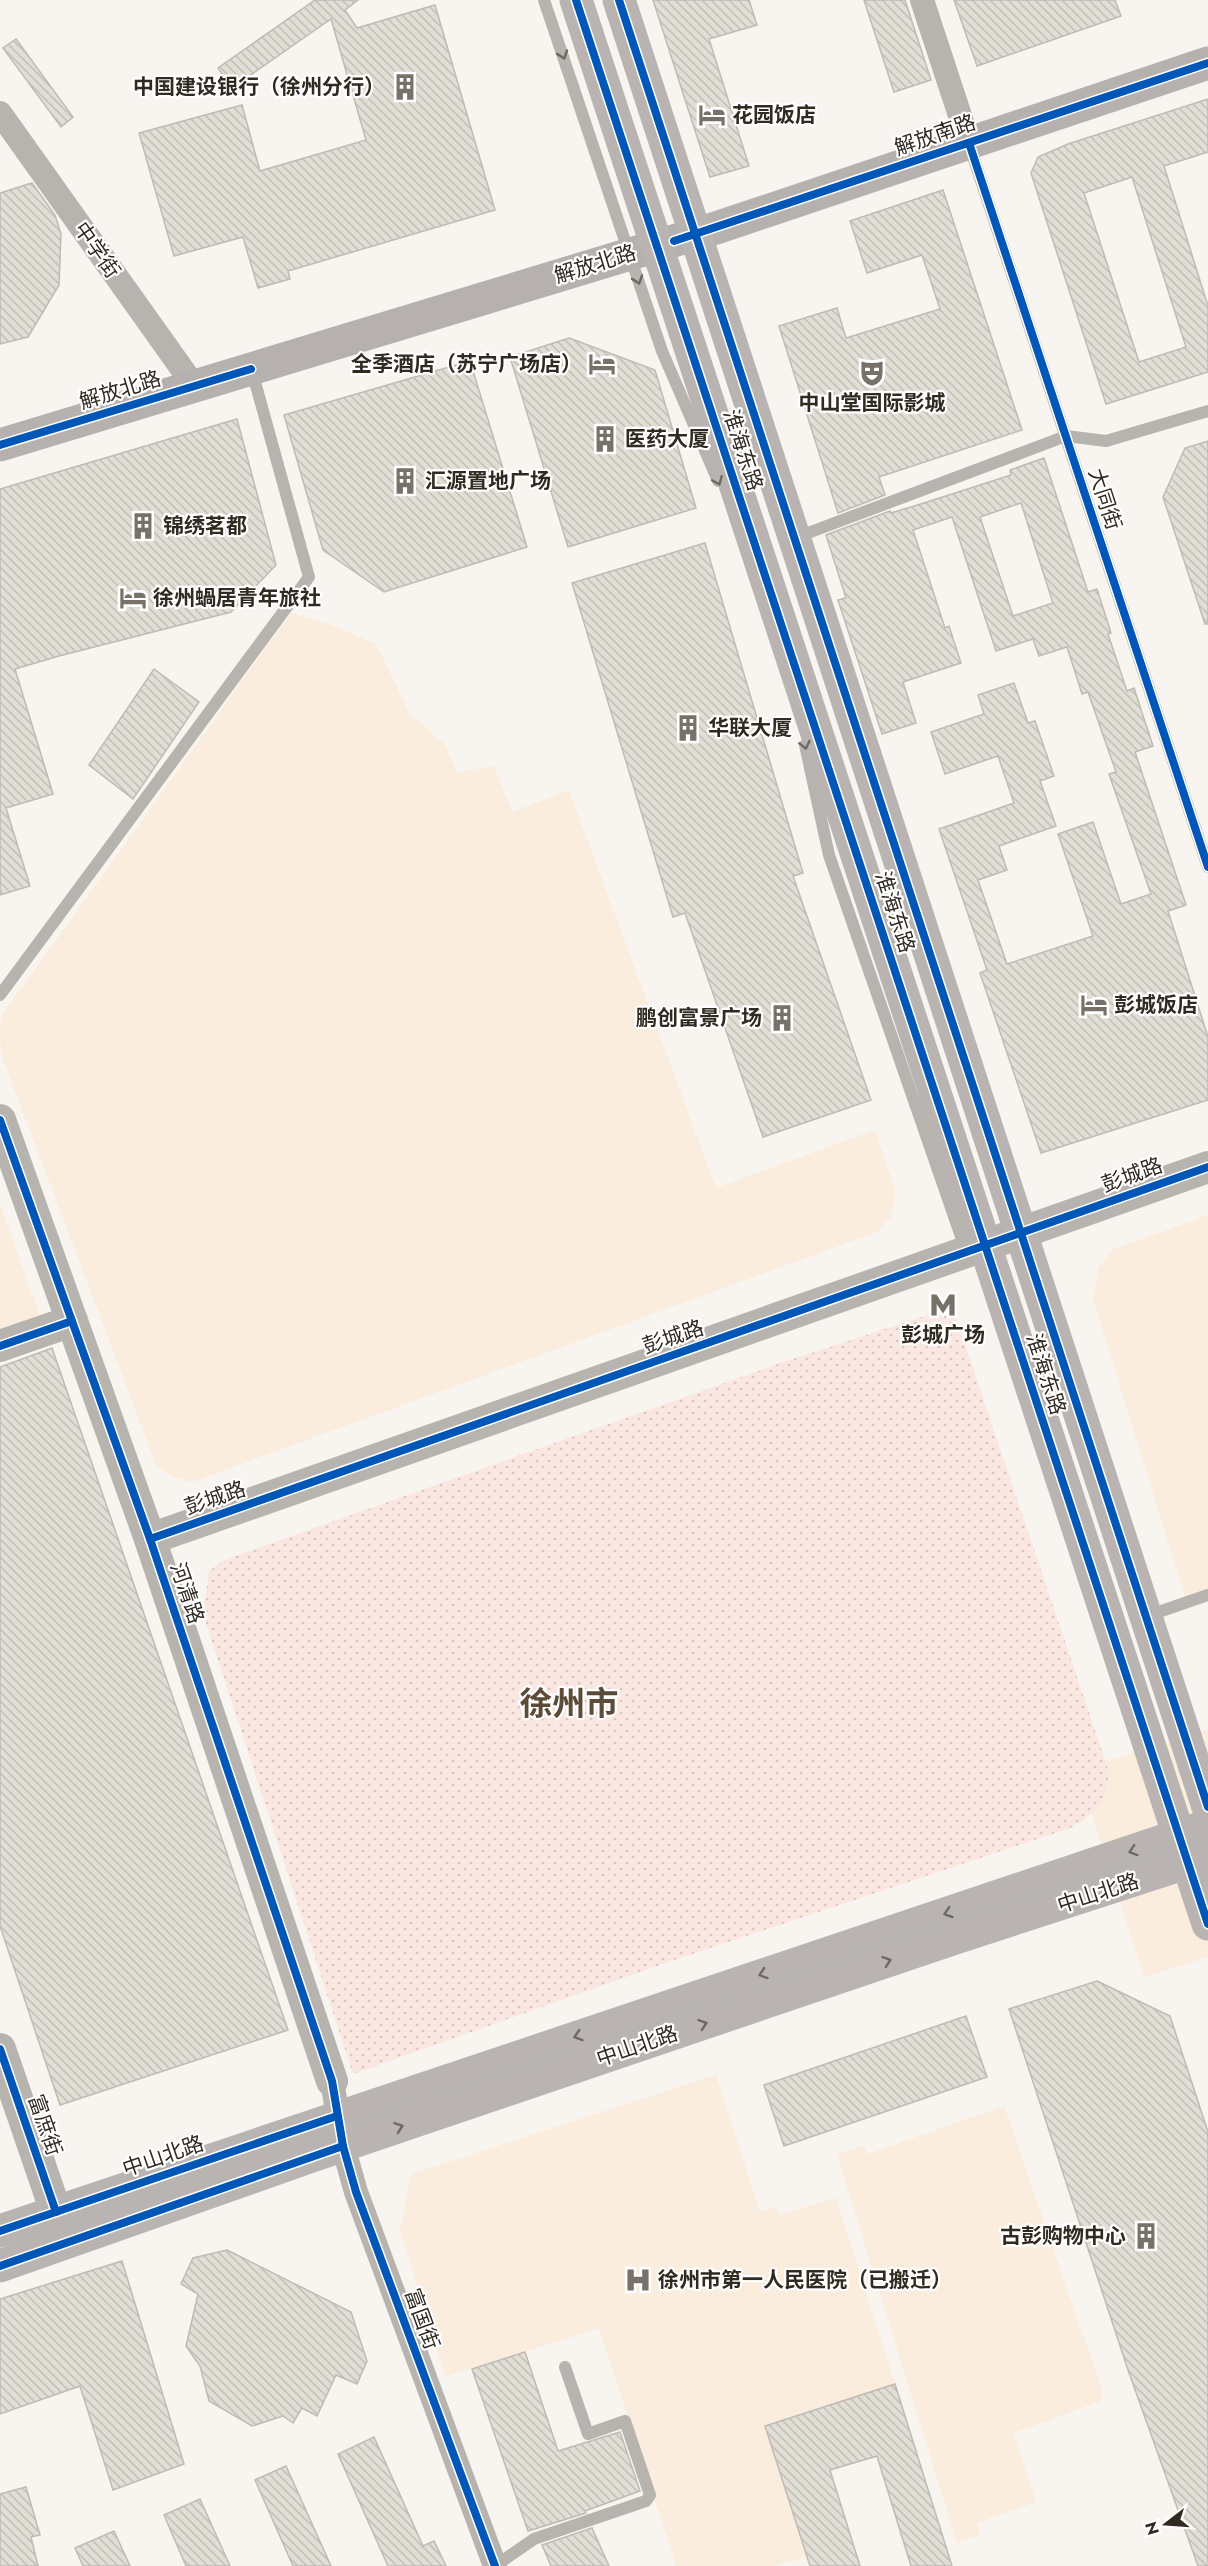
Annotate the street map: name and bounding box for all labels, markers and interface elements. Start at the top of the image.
one-way arrow [555,49,568,60]
place label: 中国建设银行（徐州分行） [133,72,385,102]
building icon: 中国建设银行（徐州分行） [390,72,420,102]
hotel icon: 花园饭店 [697,100,727,130]
place label: 花园饭店 [732,100,816,130]
street label: 解放南路 [890,107,980,163]
street label: 中学街 [67,216,127,284]
street label: 解放北路 [550,237,640,291]
one-way arrow [631,274,644,285]
place label: 全季酒店（苏宁广场店） [351,349,582,379]
hotel icon: 全季酒店（苏宁广场店） [587,349,617,379]
theatre icon: 中山堂国际影城 [857,358,887,388]
street label: 解放北路 [75,363,165,417]
place label: 中山堂国际影城 [799,388,946,418]
street label: 淮海东路 [716,405,770,495]
building icon: 医药大厦 [590,424,620,454]
place label: 医药大厦 [625,424,709,454]
street label: 大同街 [1081,464,1129,534]
building icon: 汇源置地广场 [390,466,420,496]
place label: 汇源置地广场 [425,466,551,496]
one-way arrow [711,474,723,485]
building icon: 锦绣茗都 [128,511,158,541]
place label: 锦绣茗都 [163,511,247,541]
hotel icon: 徐州蝸居青年旅社 [118,583,148,613]
place label: 徐州蝸居青年旅社 [153,583,321,613]
building icon: 华联大厦 [673,713,703,743]
place label: 华联大厦 [708,713,792,743]
one-way arrow [798,740,811,750]
street label: 淮海东路 [868,867,922,957]
hotel icon: 彭城饭店 [1079,990,1109,1020]
place label: 彭城饭店 [1114,990,1198,1020]
place label: 鹏创富景广场 [636,1003,762,1033]
building icon: 鹏创富景广场 [767,1003,797,1033]
street label: 彭城路 [1097,1150,1167,1200]
metro station icon: 彭城广场 [928,1290,958,1320]
street label: 彭城路 [638,1313,708,1361]
place label: 彭城广场 [901,1320,985,1350]
street label: 淮海东路 [1019,1329,1073,1419]
street label: 彭城路 [180,1474,250,1522]
street label: 河清路 [163,1558,211,1628]
district label: 徐州市 [520,1680,619,1727]
one-way arrow [1128,1844,1139,1856]
street label: 中山北路 [1053,1866,1143,1920]
one-way arrow [943,1905,954,1918]
one-way arrow [881,1956,892,1969]
one-way arrow [758,1967,769,1980]
street label: 中山北路 [592,2018,682,2074]
one-way arrow [697,2018,708,2031]
one-way arrow [573,2029,584,2041]
street label: 富庶街 [21,2090,69,2160]
one-way arrow [393,2122,404,2135]
street label: 中山北路 [118,2128,208,2184]
place label: 古彭购物中心 [1000,2221,1126,2251]
building icon: 古彭购物中心 [1131,2221,1161,2251]
hospital icon: 徐州市第一人民医院（已搬迁） [623,2265,653,2295]
place label: 徐州市第一人民医院（已搬迁） [658,2265,952,2295]
street label: 富国街 [397,2284,447,2354]
north arrow [1136,2494,1196,2554]
text: N [1139,2519,1165,2538]

